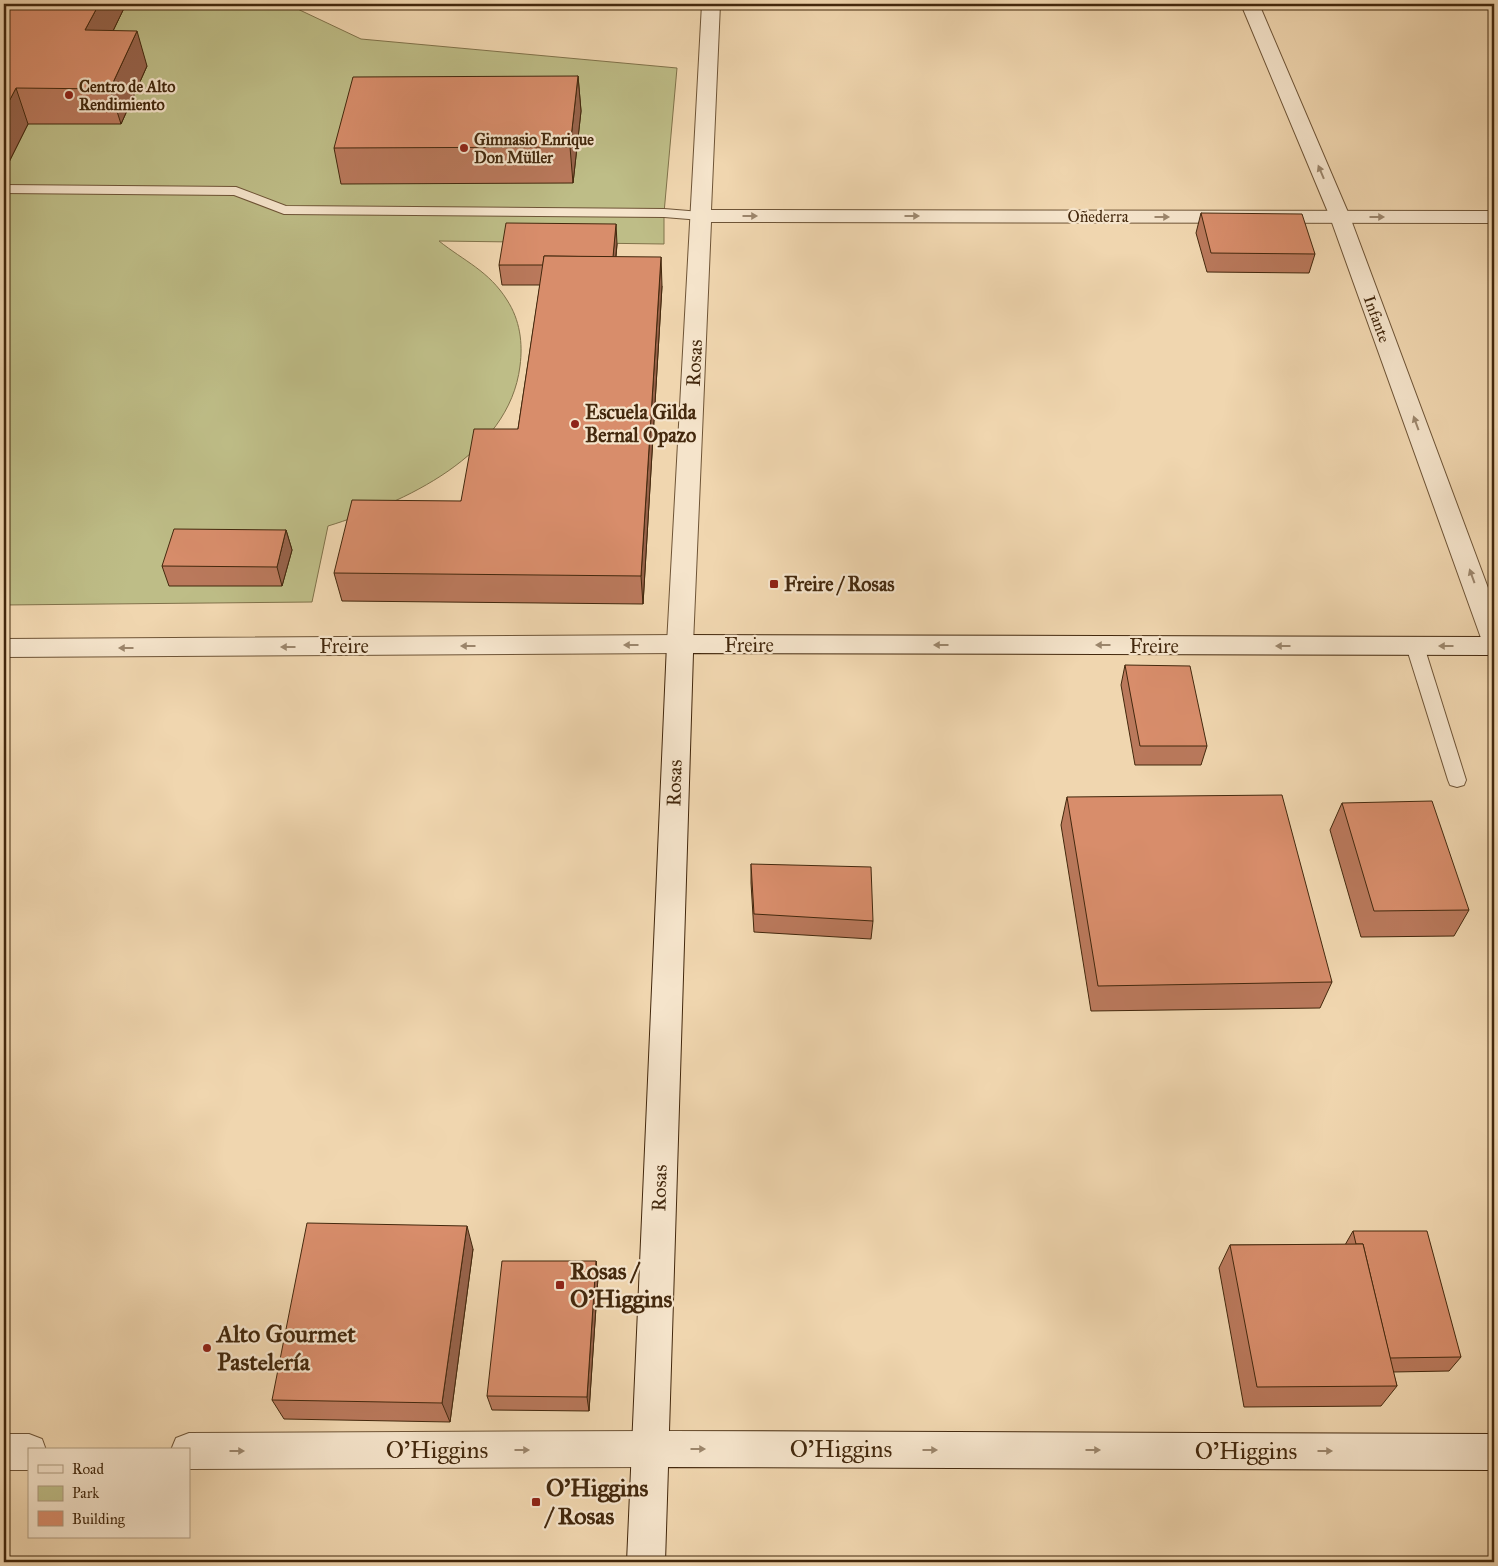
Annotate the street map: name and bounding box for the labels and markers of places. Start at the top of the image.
place label: Centro de Alto Rendimiento [79,77,175,114]
marker: Centro de Alto Rendimiento [63,89,75,101]
place label: Gimnasio Enrique Don Müller [474,130,594,167]
marker: Gimnasio Enrique Don Müller [458,142,470,154]
place label: Escuela Gilda Bernal Opazo [585,400,697,448]
marker: Escuela Gilda Bernal Opazo [569,418,581,430]
place label: Freire / Rosas [784,572,895,596]
marker: Freire / Rosas [768,578,780,590]
place label: Rosas / O'Higgins [570,1256,673,1314]
marker: Rosas / O'Higgins [554,1279,566,1291]
place label: Alto Gourmet Pastelería [215,1319,356,1377]
marker: Alto Gourmet Pastelería [201,1342,213,1354]
place label: O'Higgins / Rosas [544,1473,649,1531]
marker: O'Higgins / Rosas [530,1496,542,1508]

